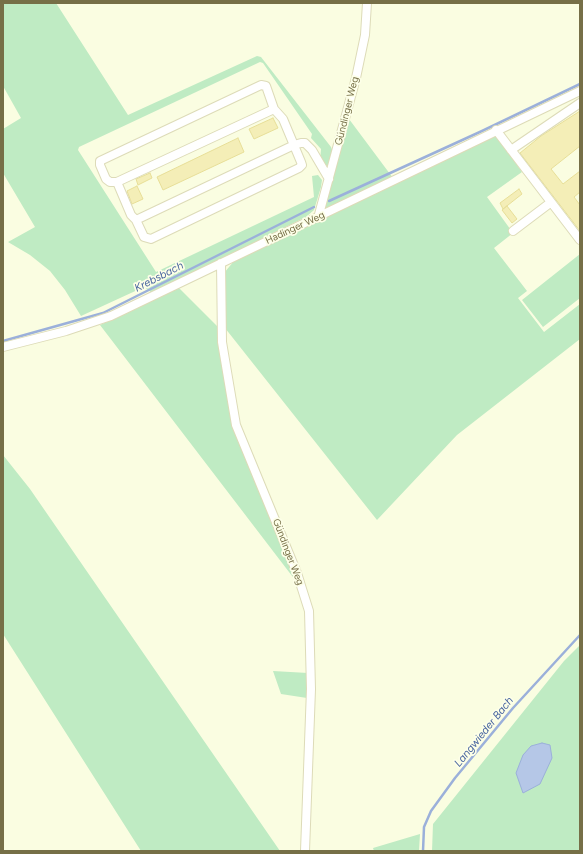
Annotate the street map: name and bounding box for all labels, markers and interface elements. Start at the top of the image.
street label: Gündinger Weg [333,75,361,147]
street label: Hadinger Weg [263,209,327,247]
water label: Krebsbach [132,259,186,295]
street label: Gündinger Weg [270,517,306,587]
water label: Langwieder Bach [452,694,516,770]

